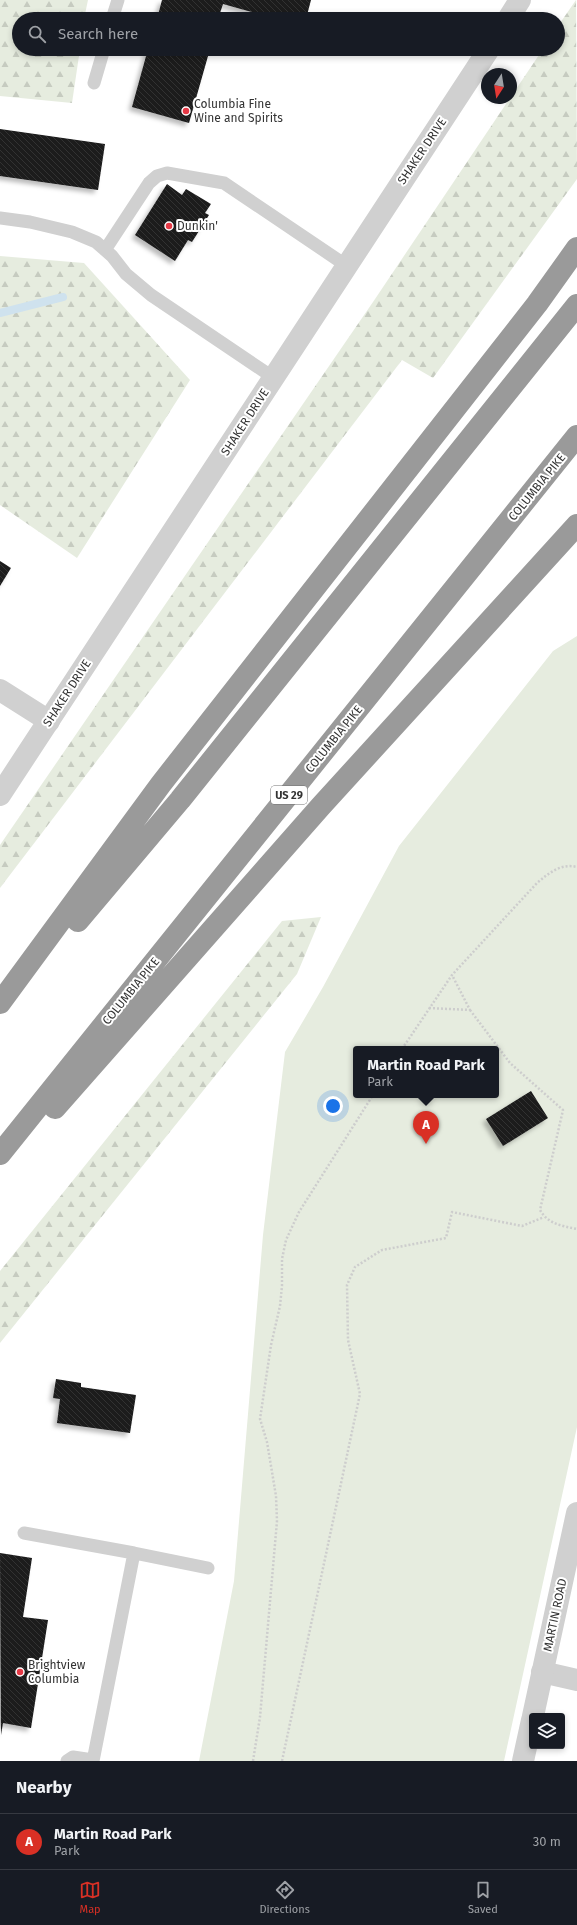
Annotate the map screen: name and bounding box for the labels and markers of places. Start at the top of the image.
place label: Columbia Fine Wine and Spirits [194,97,283,125]
marker: Columbia Fine Wine and Spirits [181,106,191,116]
place label: Dunkin' [177,219,218,233]
marker: Dunkin' [164,221,174,231]
pin: A [413,1111,439,1144]
place label: Brightview Columbia [28,1658,86,1686]
marker: Brightview Columbia [15,1667,25,1677]

